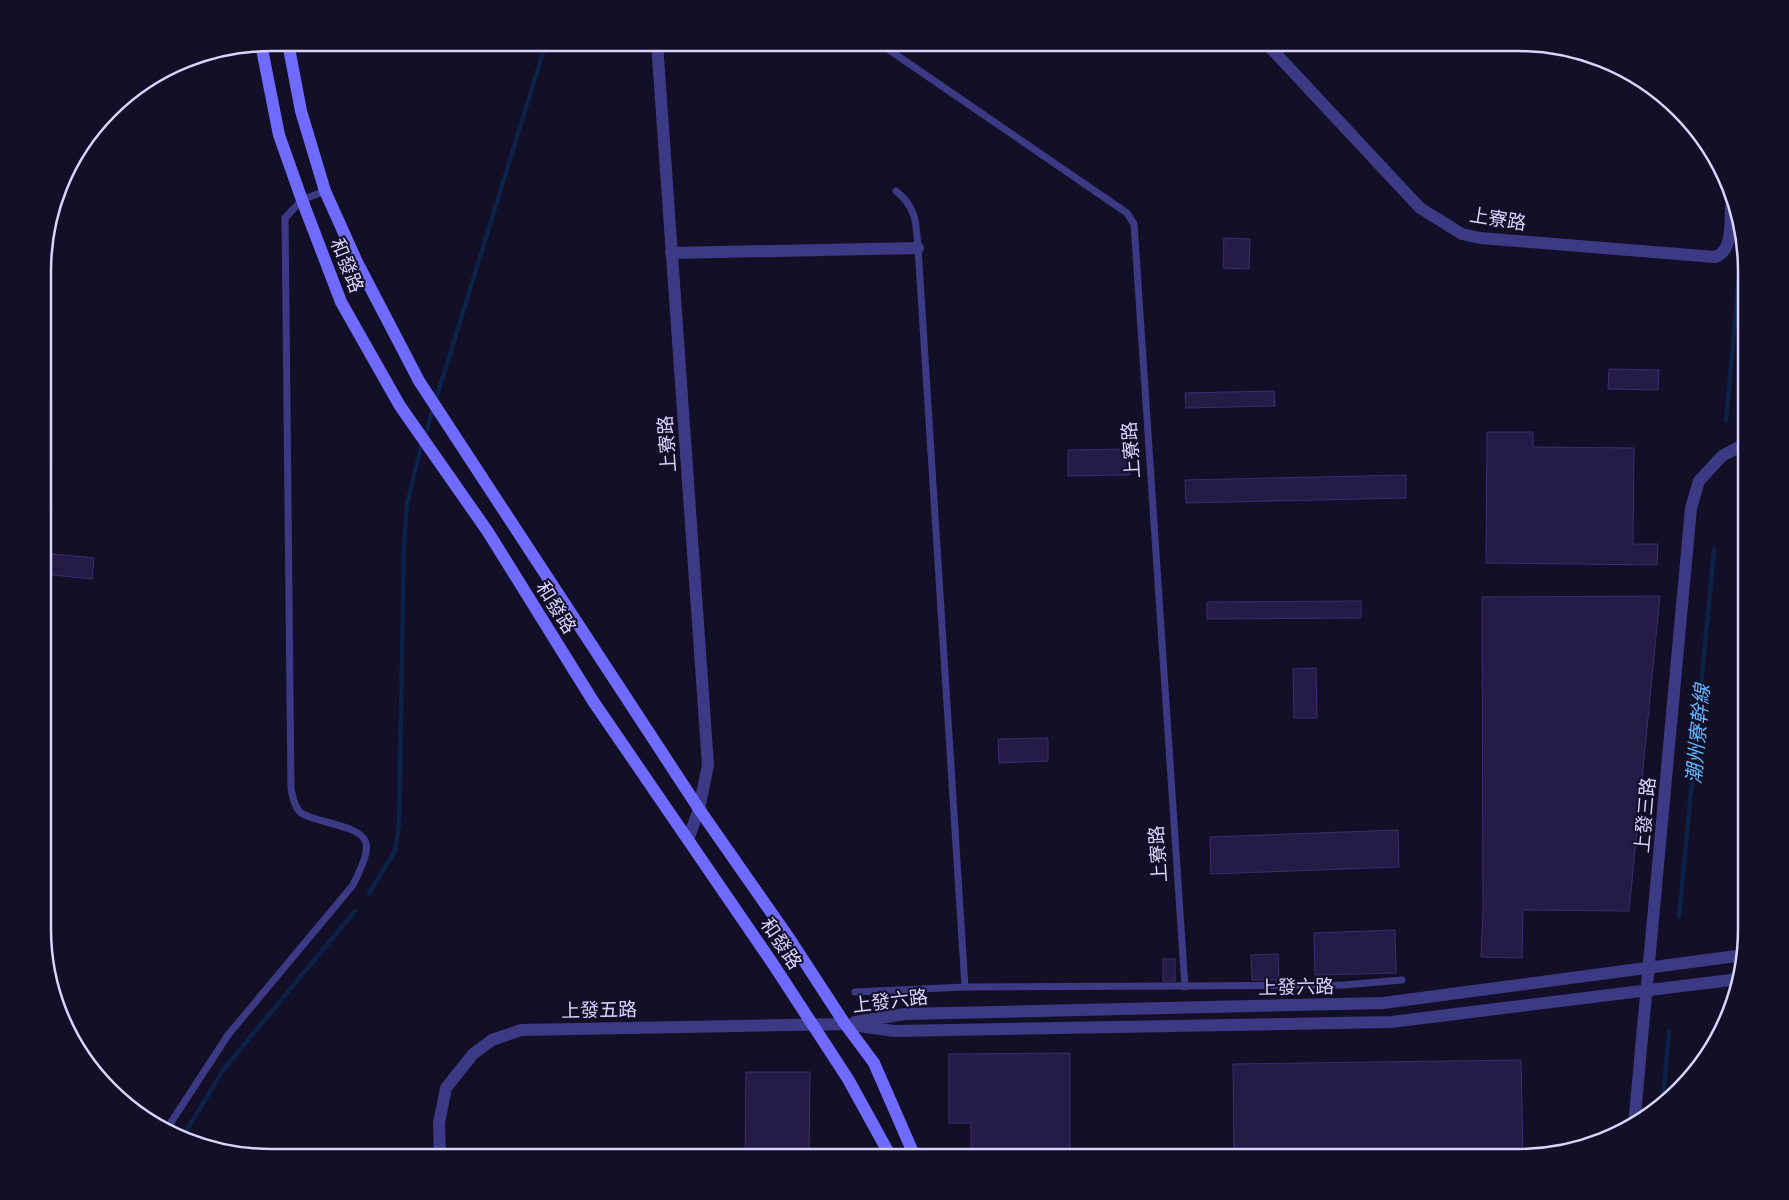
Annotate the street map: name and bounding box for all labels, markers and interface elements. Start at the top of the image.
street label: 上寮路 [1468,202,1528,234]
street label: 和發路 [327,234,369,296]
street label: 上寮路 [653,415,679,473]
street label: 上寮路 [1117,421,1143,479]
street label: 和發路 [532,577,582,637]
water label: 潮州寮幹線 [1681,681,1713,785]
street label: 上發三路 [1629,776,1659,854]
street label: 上寮路 [1144,825,1170,883]
street label: 和發路 [757,913,807,973]
street label: 上發六路 [1258,974,1334,998]
street label: 上發六路 [851,984,929,1016]
street label: 上發五路 [561,997,637,1021]

